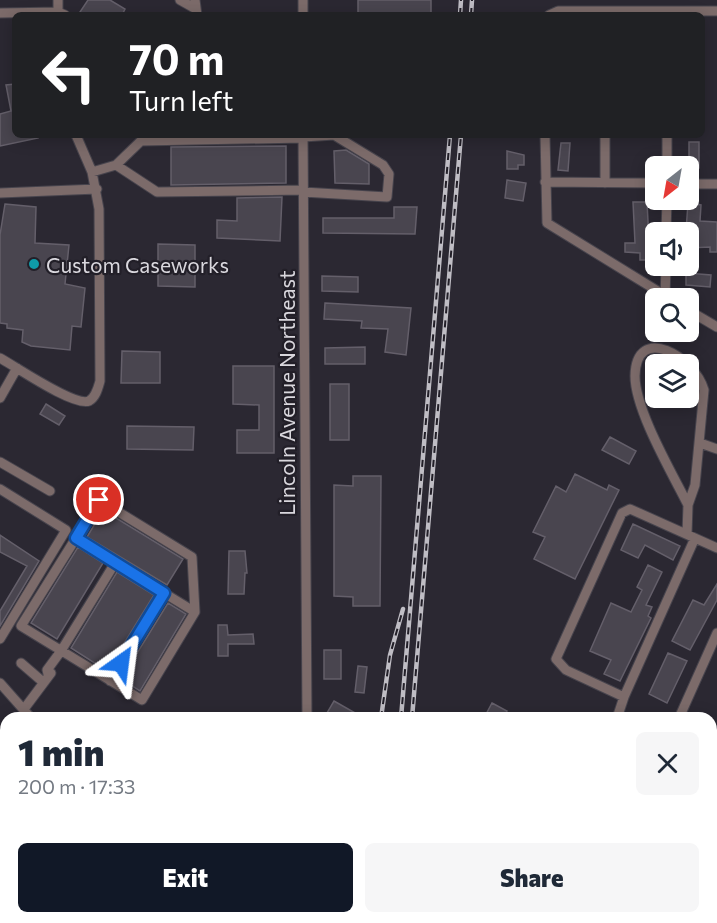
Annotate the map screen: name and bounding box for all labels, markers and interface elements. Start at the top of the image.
text: 70 m [129,32,224,84]
icon: left [30,36,108,114]
text: Turn left [129,84,233,117]
north arrow [645,156,699,210]
map controls [645,156,699,408]
button: sound [645,222,699,276]
place label: Custom Caseworks [46,252,229,277]
marker: Custom Caseworks [27,257,41,271]
street label: Lincoln Avenue Northeast [274,270,299,516]
button: search [645,288,699,342]
button: layers [645,354,699,408]
pin [73,474,124,525]
icon: arrive [82,483,115,516]
position arrow [89,631,153,695]
text: 1 min [18,729,104,773]
button: close [636,732,699,795]
text: 200 m · 17:33 [18,774,135,798]
button: Exit [18,843,353,912]
button: Share [365,843,699,912]

